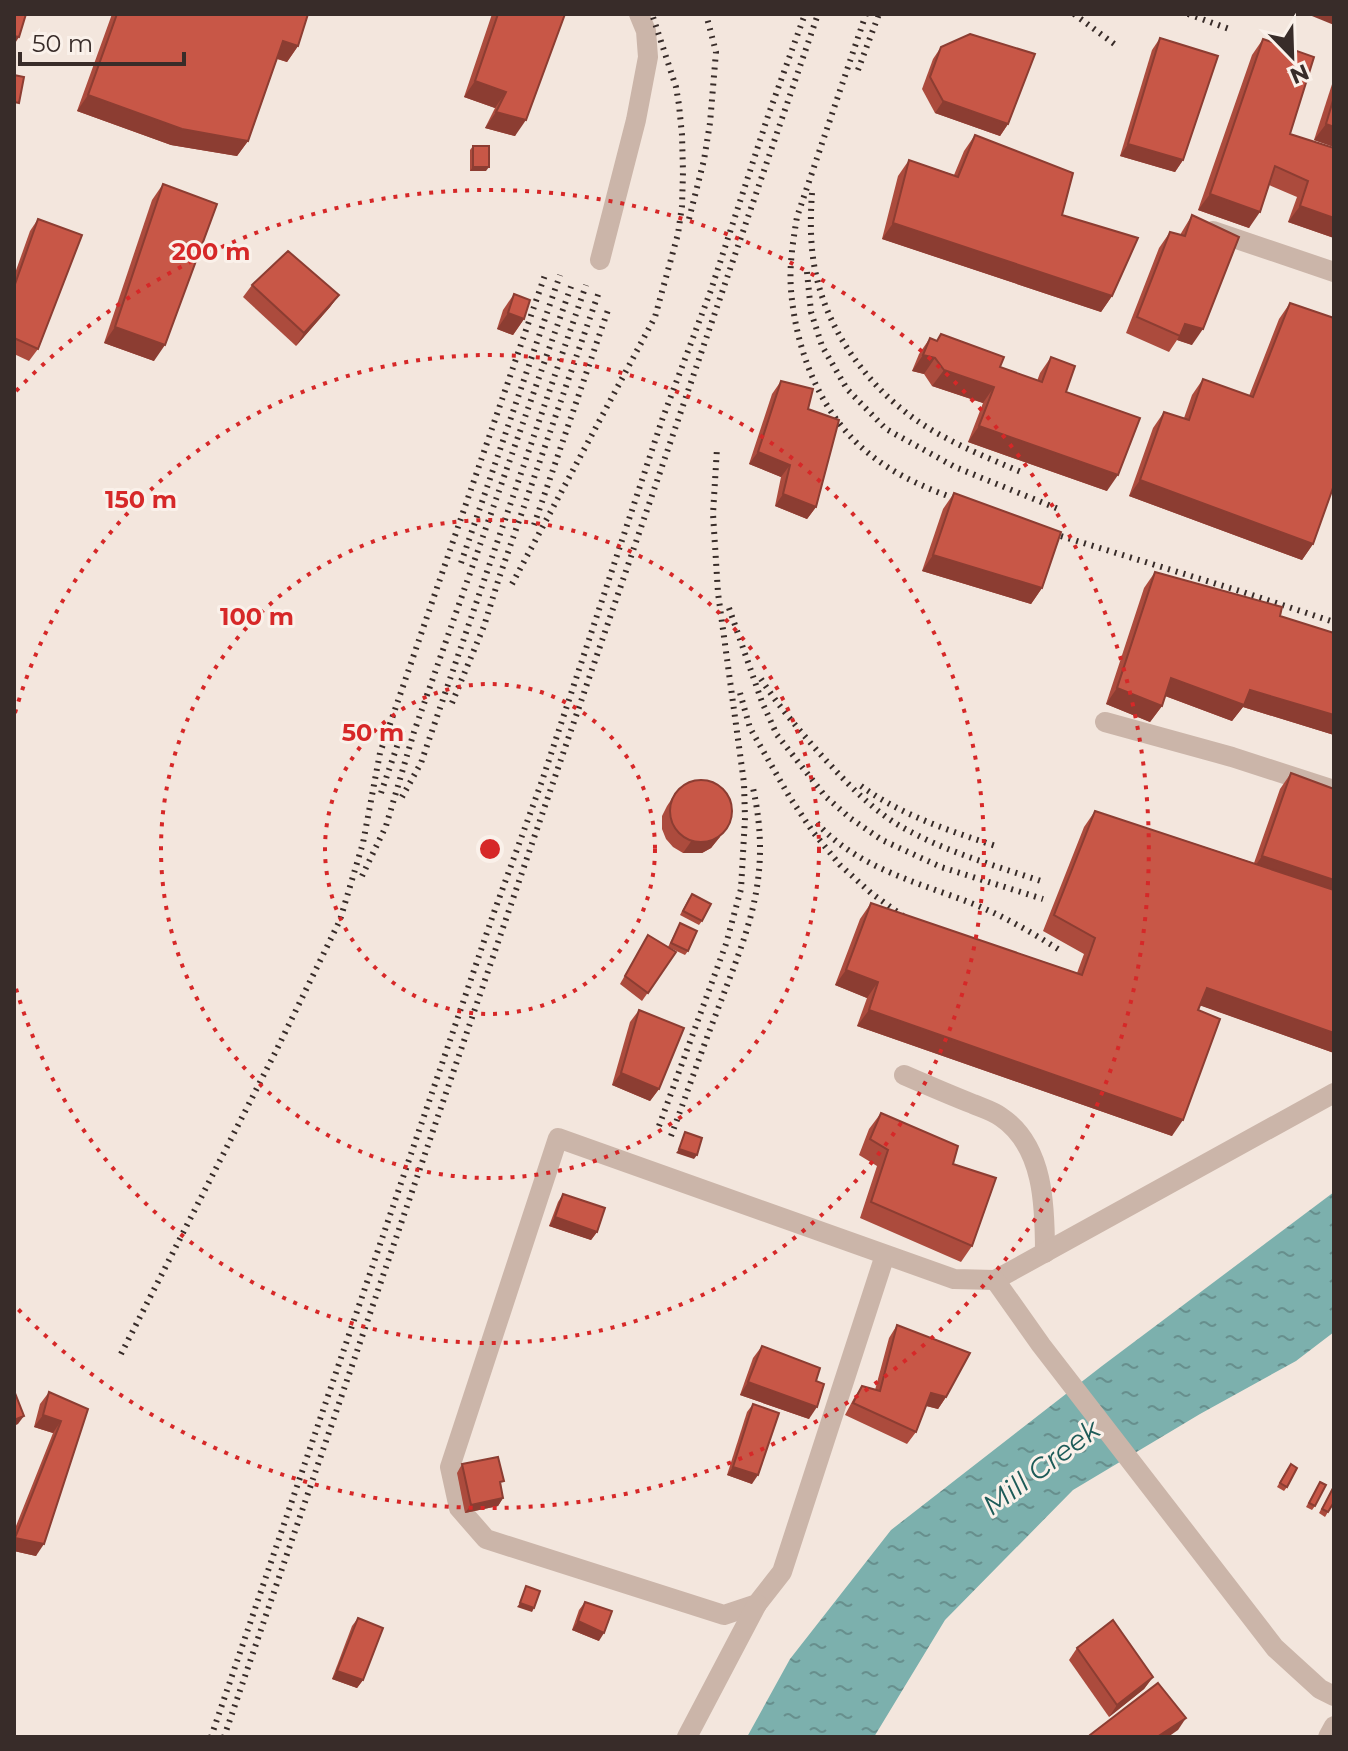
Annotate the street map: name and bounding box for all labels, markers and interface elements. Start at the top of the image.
scale bar [20,16,184,66]
north arrow [1252,16,1332,96]
text: 50 m [32,29,93,58]
text: N [1286,58,1313,90]
text: 200 m [172,237,250,266]
text: 150 m [105,485,177,514]
text: 100 m [220,602,294,631]
text: 50 m [342,718,404,747]
centre of rings [476,835,504,863]
water label: Mill Creek [976,1411,1107,1522]

